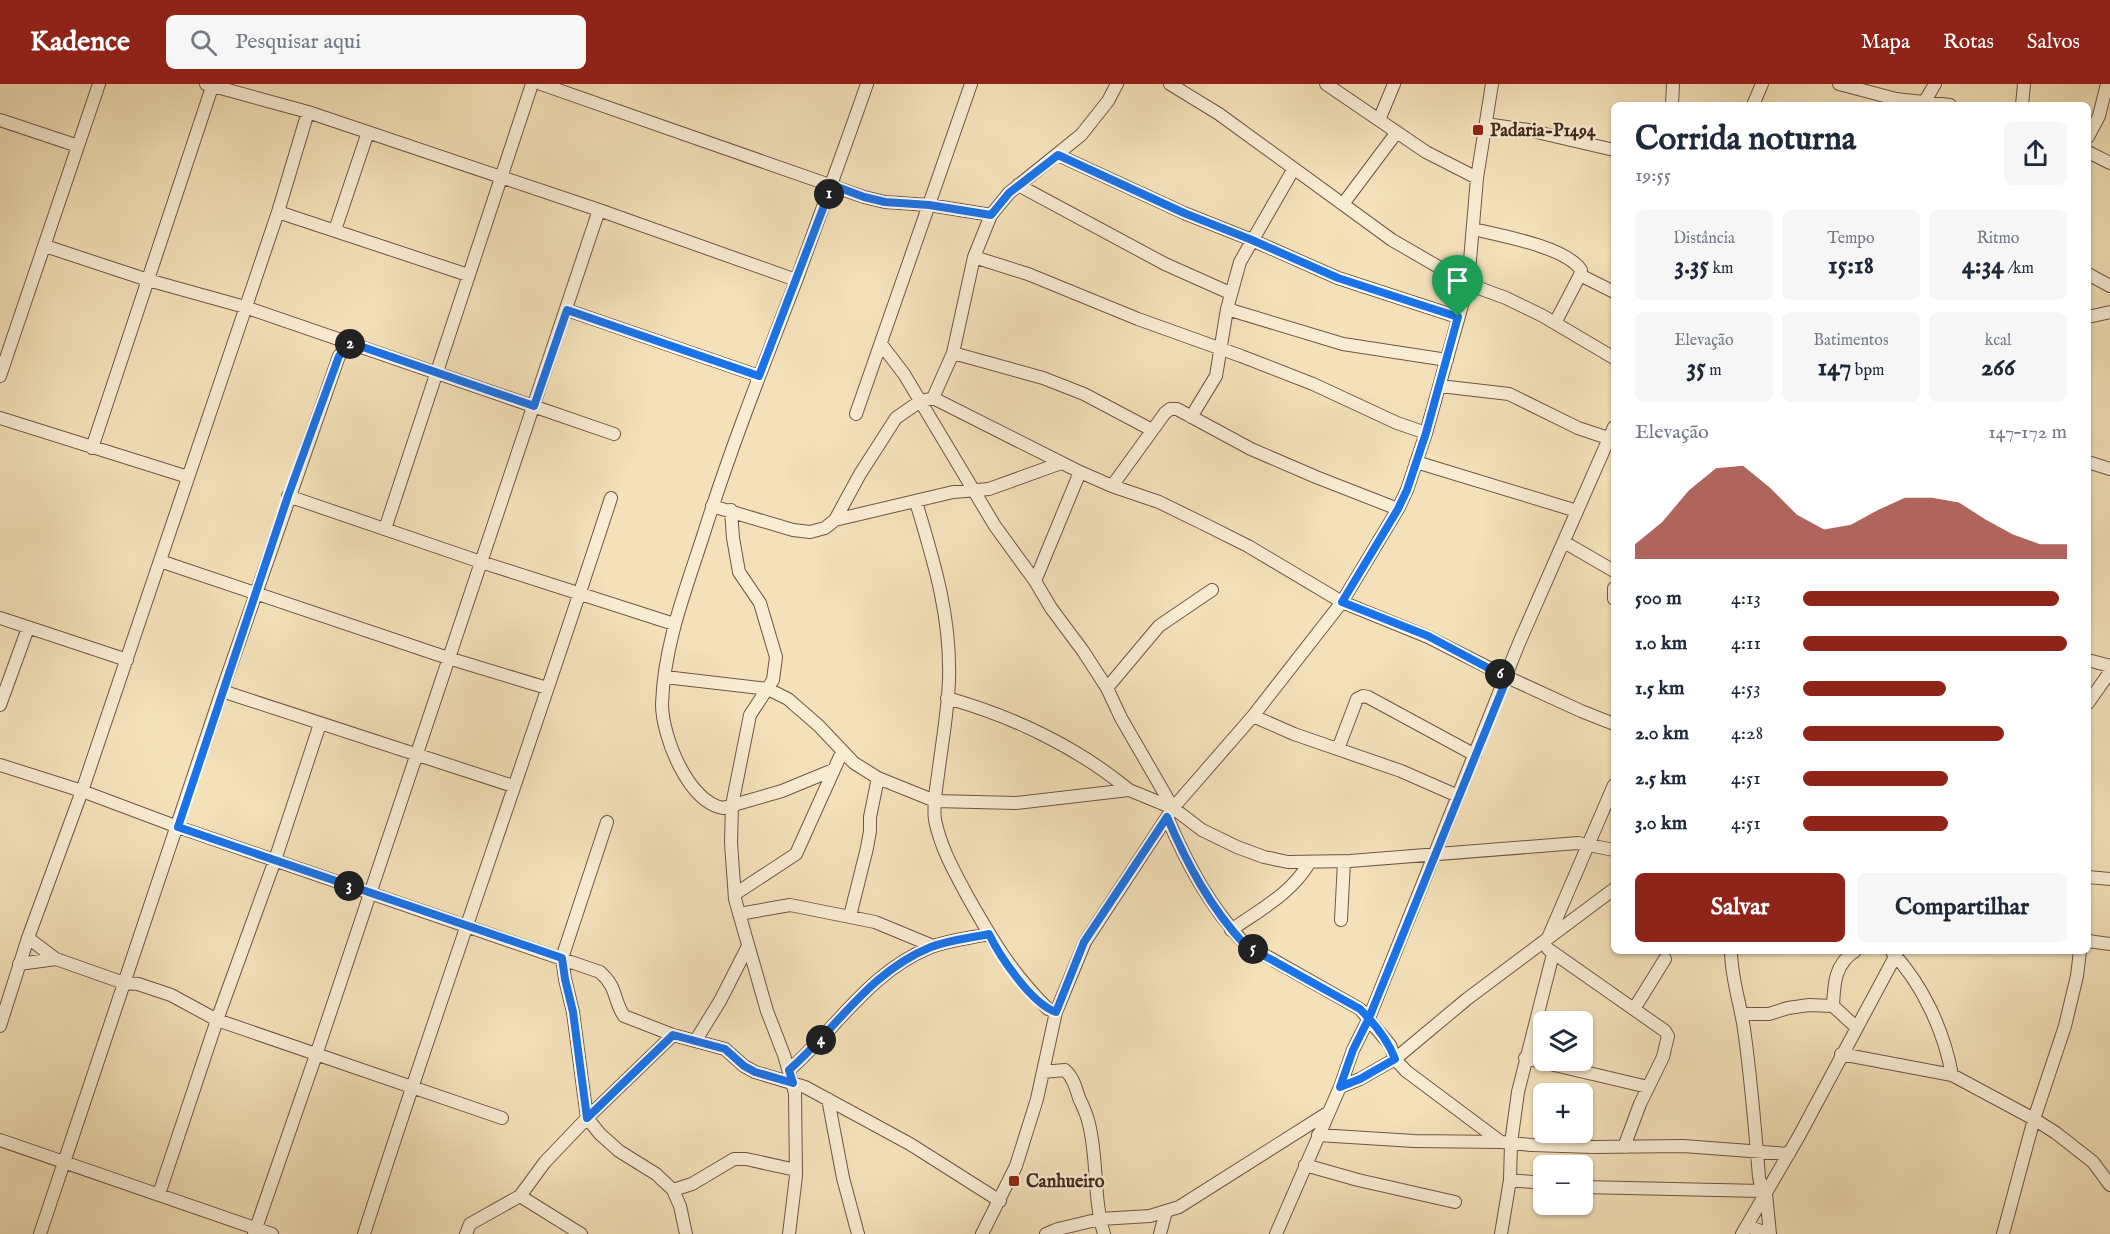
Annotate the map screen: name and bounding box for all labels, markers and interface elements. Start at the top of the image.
search box [166,15,586,69]
text: Kadence [30,25,130,60]
icon: search [187,26,220,59]
text: Pesquisar aqui [235,28,361,56]
text: Mapa [1861,29,1910,56]
text: Rotas [1943,29,1994,56]
text: Salvos [2027,29,2080,56]
text: Corrida noturna [1635,119,1856,161]
place label: Padaria-P1494 [1490,120,1597,143]
button: share [2004,122,2067,185]
marker: Padaria-P1494 [1471,123,1485,137]
text: 19:55 [1635,163,1671,188]
pin: 1 [814,179,844,209]
text: 1 [826,184,832,204]
text: Distância [1673,229,1735,249]
text: Tempo [1827,229,1875,249]
text: Ritmo [1977,229,2019,249]
text: 3.35 [1675,249,1709,282]
text: 15:18 [1828,249,1874,282]
text: 4:34 [1962,249,2004,282]
pin [1432,255,1483,317]
text: km [1709,259,1733,279]
text: /km [2004,259,2034,279]
icon: arrive [1441,264,1474,297]
pin: 2 [335,329,365,359]
text: Elevação [1674,331,1734,351]
text: Batimentos [1813,331,1889,351]
text: kcal [1985,331,2011,351]
text: 2 [346,334,354,354]
text: 35 [1687,351,1706,384]
text: 147 [1818,351,1851,384]
text: 266 [1981,351,2015,384]
text: m [1706,361,1722,381]
text: bpm [1851,361,1884,381]
text: Elevação [1635,420,1709,445]
text: 147–172 m [1988,420,2067,445]
text: 500 m [1635,586,1682,611]
text: 4:13 [1731,586,1761,611]
text: 1.0 km [1635,631,1687,656]
text: 4:11 [1731,631,1761,656]
pin: 6 [1485,659,1515,689]
text: 6 [1497,664,1503,684]
text: 1.5 km [1635,676,1685,701]
text: 4:53 [1731,676,1761,701]
text: 2.0 km [1635,721,1689,746]
text: 4:28 [1731,721,1763,746]
text: 2.5 km [1635,766,1686,791]
text: 4:51 [1731,766,1761,791]
text: 3.0 km [1635,811,1687,836]
text: 4:51 [1731,811,1761,836]
pin: 3 [334,871,364,901]
button: Salvar [1635,873,1845,942]
button: Compartilhar [1857,873,2067,942]
text: 3 [346,876,352,896]
pin: 5 [1238,934,1268,964]
text: 5 [1250,939,1256,959]
map controls [1533,1011,1593,1215]
button: layers [1533,1011,1593,1071]
pin: 4 [806,1025,836,1055]
text: 4 [817,1030,825,1050]
button: + [1533,1083,1593,1143]
button: − [1533,1155,1593,1215]
place label: Canhueiro [1026,1171,1105,1194]
marker: Canhueiro [1007,1174,1021,1188]

